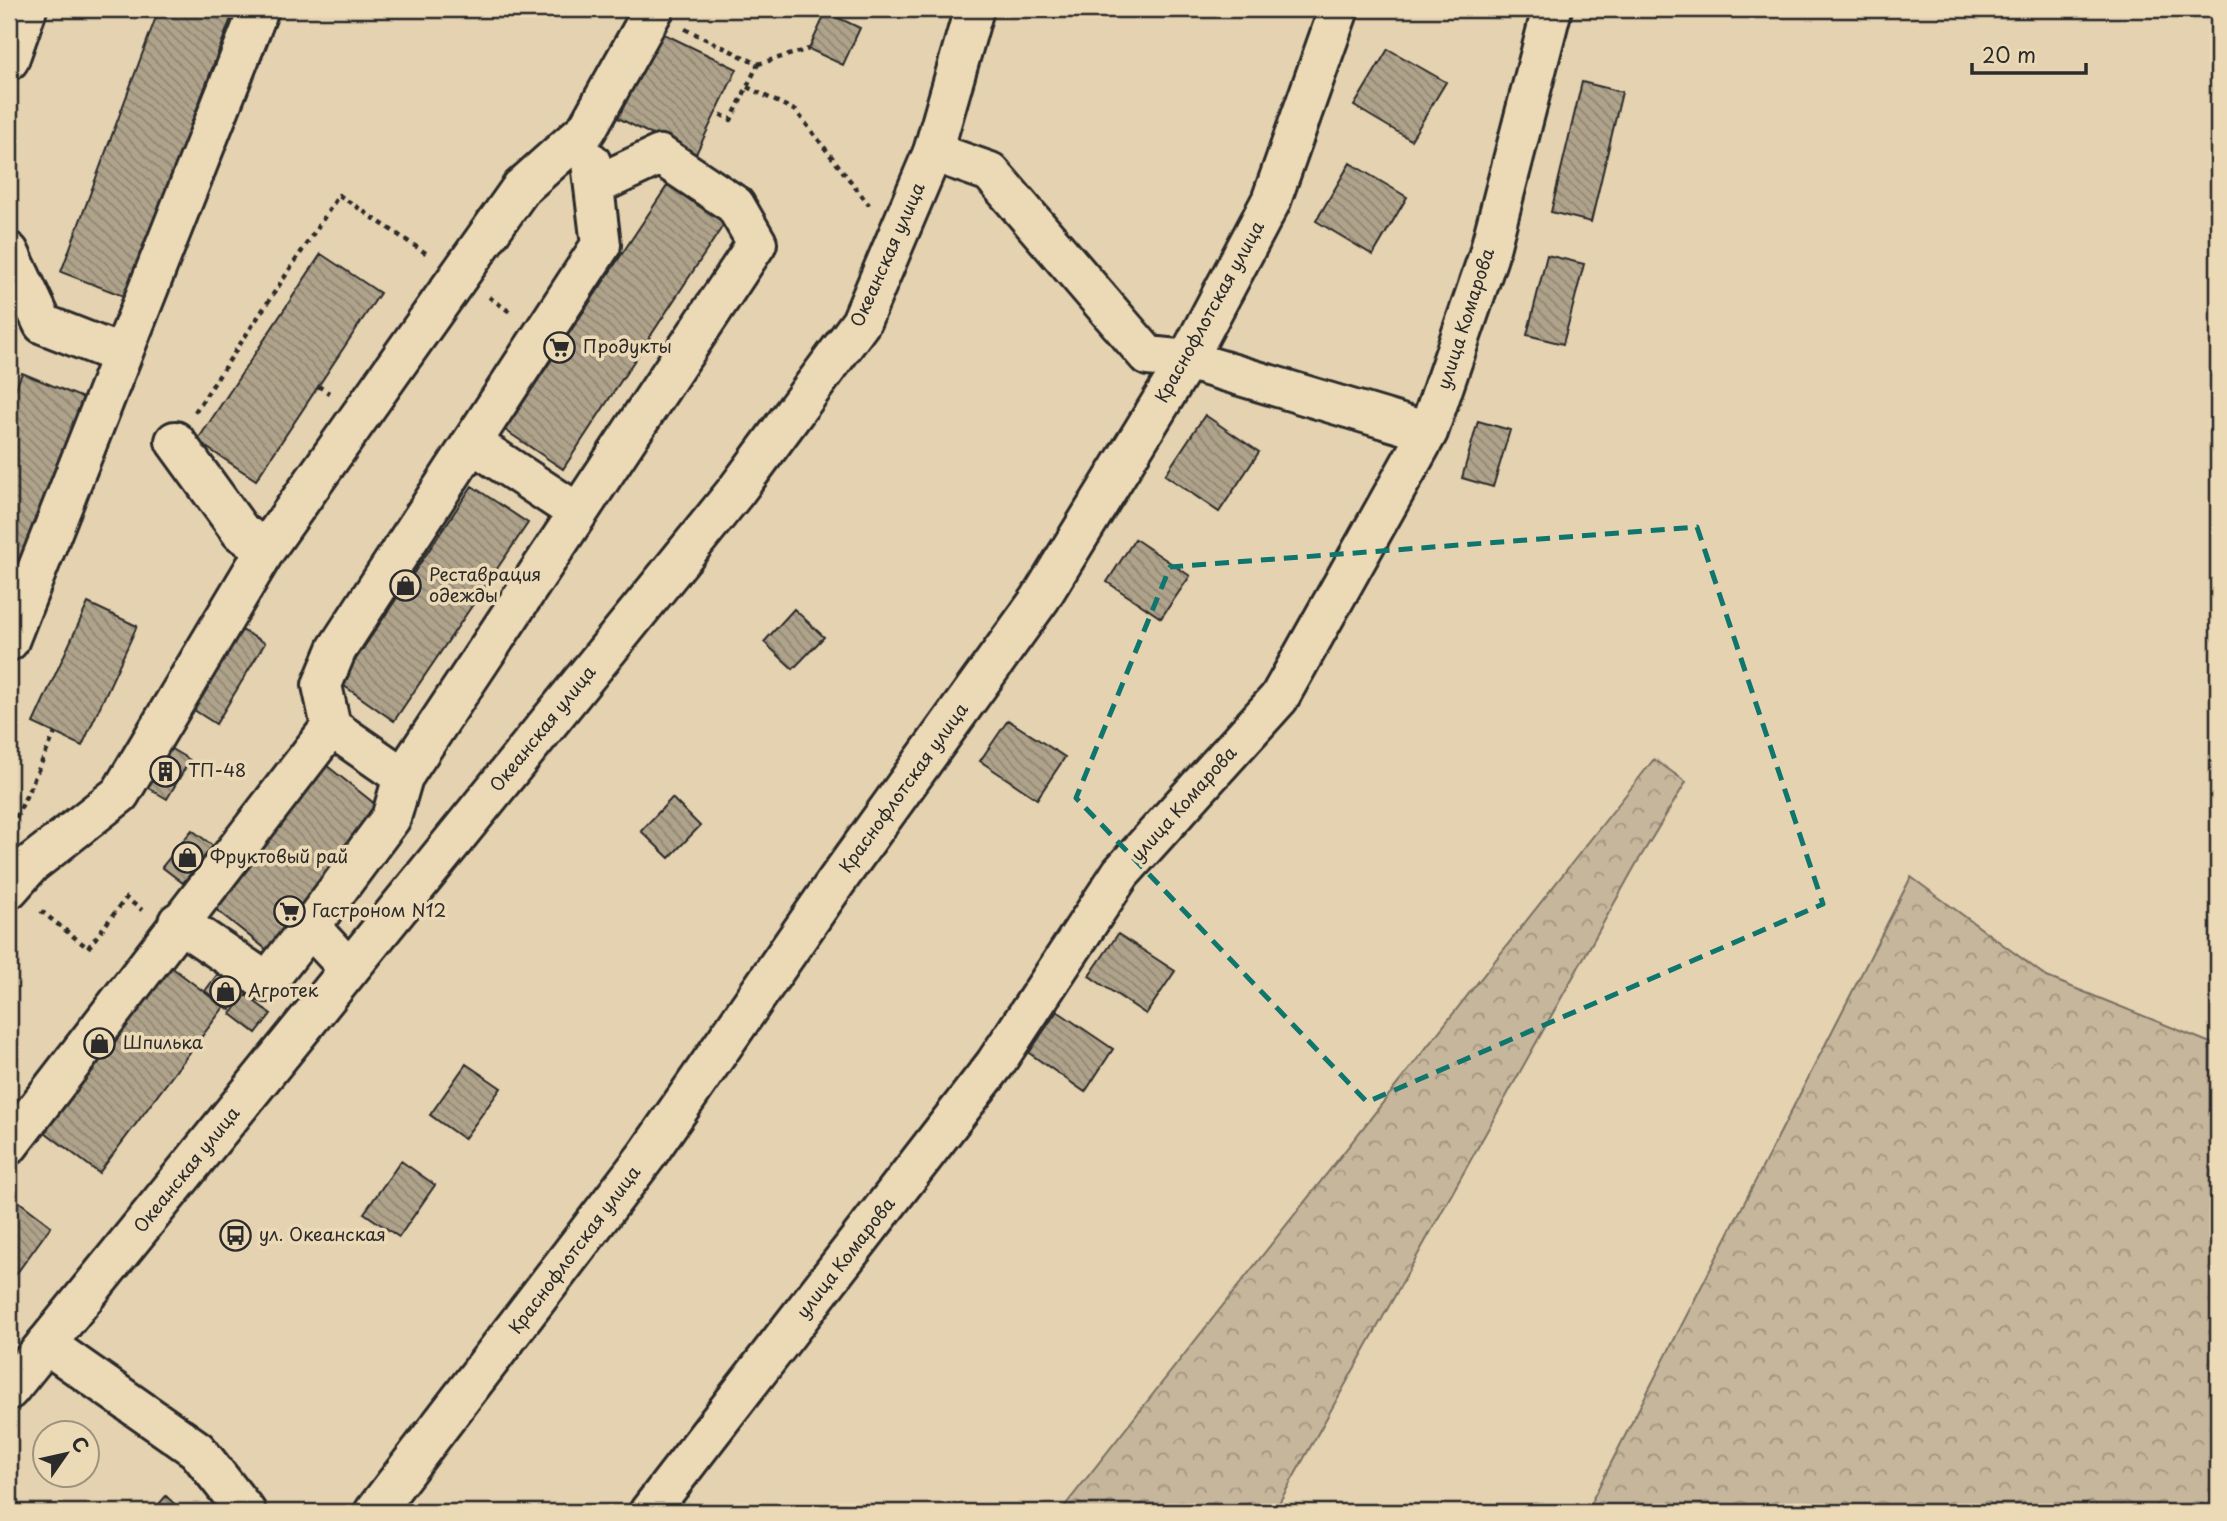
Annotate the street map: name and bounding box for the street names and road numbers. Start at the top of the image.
street label: Океанская улица [843,177,931,331]
street label: Краснофлотская улица [1147,215,1270,407]
street label: улица Комарова [1429,244,1500,393]
street label: Океанская улица [482,658,602,797]
street label: Краснофлотская улица [832,696,974,878]
street label: улица Комарова [1124,739,1243,867]
street label: Океанская улица [126,1099,246,1238]
street label: Краснофлотская улица [502,1159,646,1339]
street label: улица Комарова [789,1190,901,1323]

